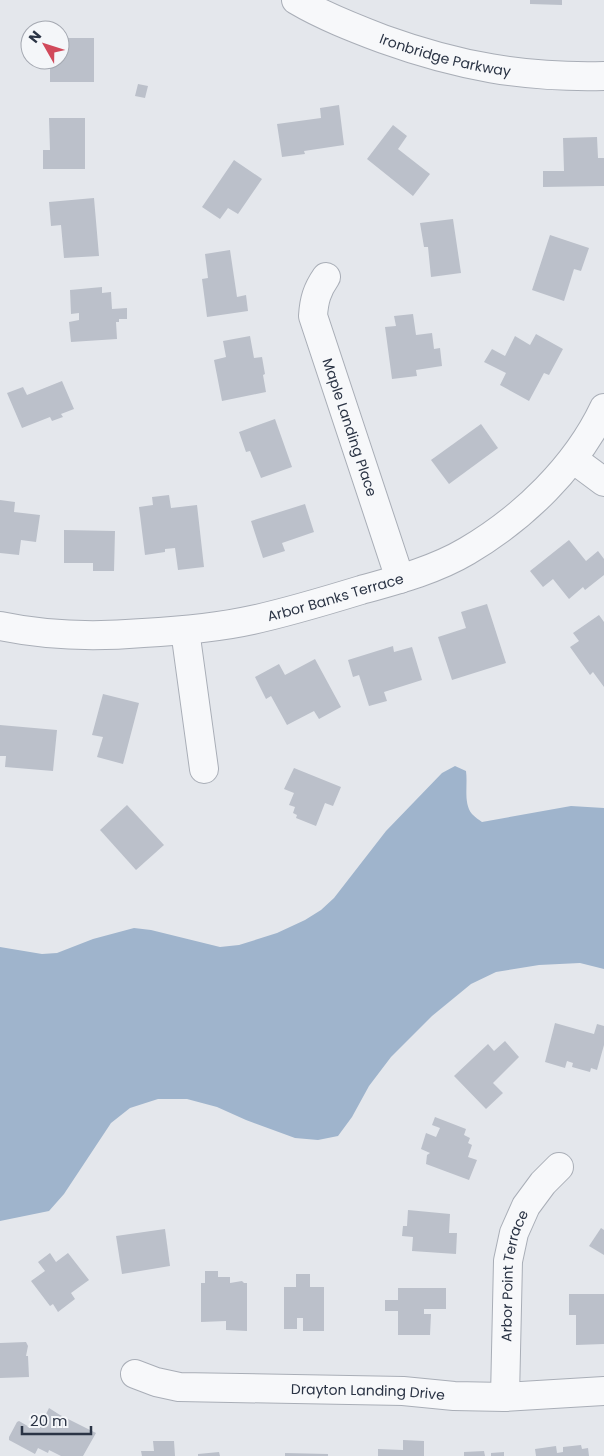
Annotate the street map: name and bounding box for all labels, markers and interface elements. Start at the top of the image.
north arrow [20,20,70,70]
text: N [24,26,46,47]
street label: Ironbridge Parkway [377,29,512,81]
street label: Maple Landing Place [318,356,382,499]
street label: Arbor Banks Terrace [265,568,406,626]
street label: Arbor Point Terrace [496,1206,533,1342]
street label: Drayton Landing Drive [291,1379,446,1405]
scale bar [22,1404,91,1436]
text: 20 m [30,1410,68,1431]

